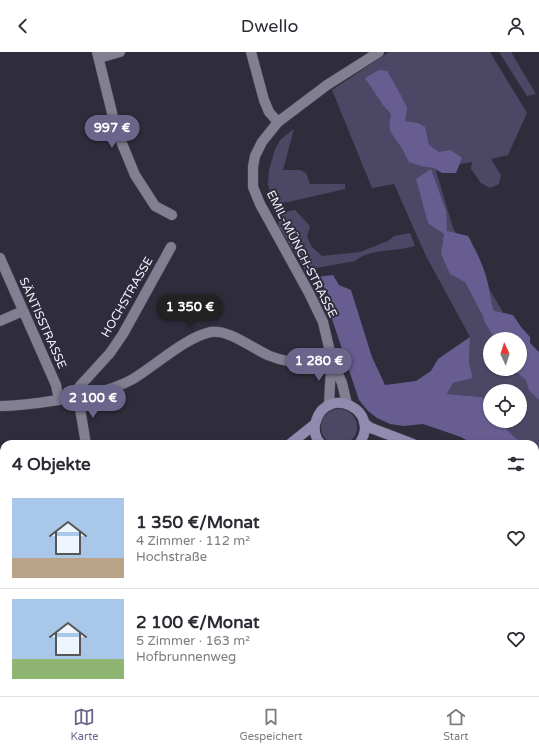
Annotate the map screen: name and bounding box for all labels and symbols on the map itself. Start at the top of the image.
pin: 997 € [84,115,140,149]
street label: EMIL-MÜNCH-STRASSE [264,188,340,320]
street label: HOCHSTRASSE [98,254,156,340]
street label: SÄNTISSTRASSE [17,275,70,371]
pin: 1 350 € [153,294,227,328]
north arrow [483,332,527,376]
pin: 1 280 € [282,348,356,382]
pin: 2 100 € [56,385,130,419]

